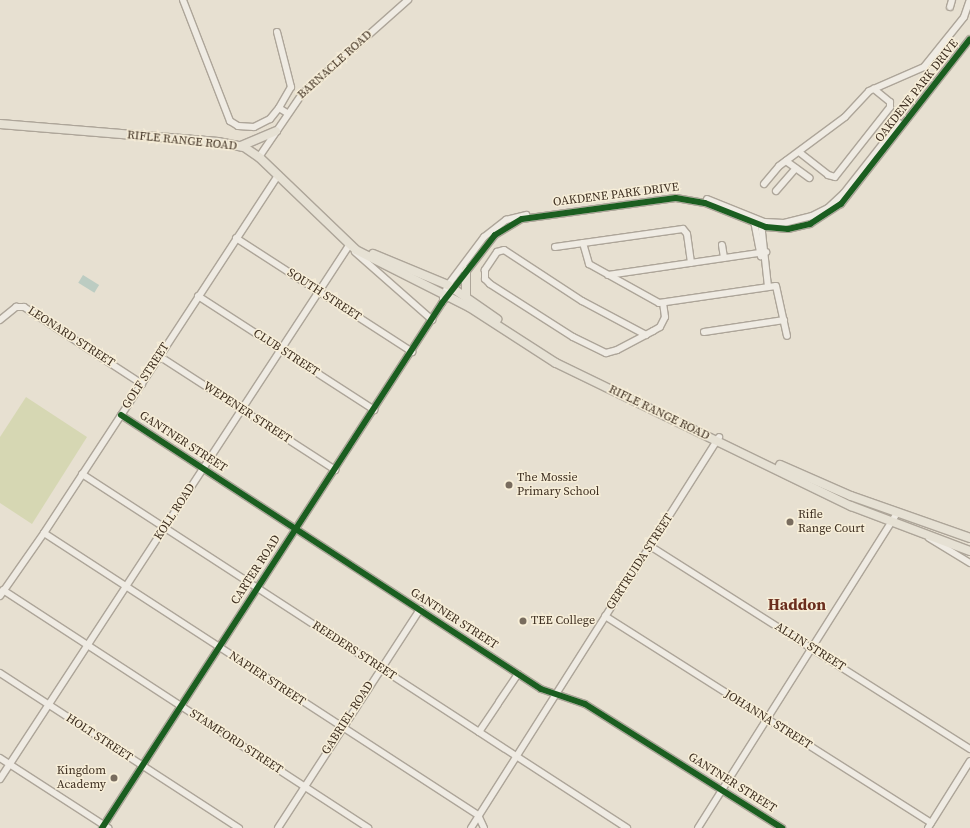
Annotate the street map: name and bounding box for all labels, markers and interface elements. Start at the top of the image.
street label: BARNACLE ROAD [295,28,375,102]
street label: OAKDENE PARK DRIVE [872,37,962,145]
street label: RIFLE RANGE ROAD [126,128,238,154]
street label: OAKDENE PARK DRIVE [552,180,680,210]
street label: SOUTH STREET [284,266,364,324]
street label: LEONARD STREET [25,304,117,370]
street label: CLUB STREET [250,326,322,380]
street label: GOLF STREET [119,340,173,412]
street label: WEPENER STREET [200,379,294,447]
street label: RIFLE RANGE ROAD [606,382,712,444]
street label: GANTNER STREET [137,408,229,476]
place label: The Mossie Primary School [517,471,599,499]
marker: The Mossie Primary School [504,480,514,490]
street label: KOLL ROAD [151,481,199,543]
place label: Rifle Range Court [798,508,864,536]
street label: GERTRUIDA STREET [604,511,676,613]
marker: Rifle Range Court [785,517,795,527]
street label: CARTER ROAD [228,533,284,607]
street label: GANTNER STREET [408,585,500,653]
district label: Haddon [768,594,826,614]
place label: TEE College [531,614,595,628]
marker: TEE College [518,616,528,626]
street label: REEDERS STREET [309,618,399,684]
street label: ALLIN STREET [772,620,848,674]
street label: NAPIER STREET [226,649,308,709]
street label: GABRIEL ROAD [319,679,377,757]
street label: JOHANNA STREET [722,687,814,753]
street label: STAMFORD STREET [187,707,285,777]
street label: HOLT STREET [63,711,135,765]
street label: GANTNER STREET [685,750,779,816]
place label: Kingdom Academy [57,764,106,792]
marker: Kingdom Academy [109,773,119,783]

